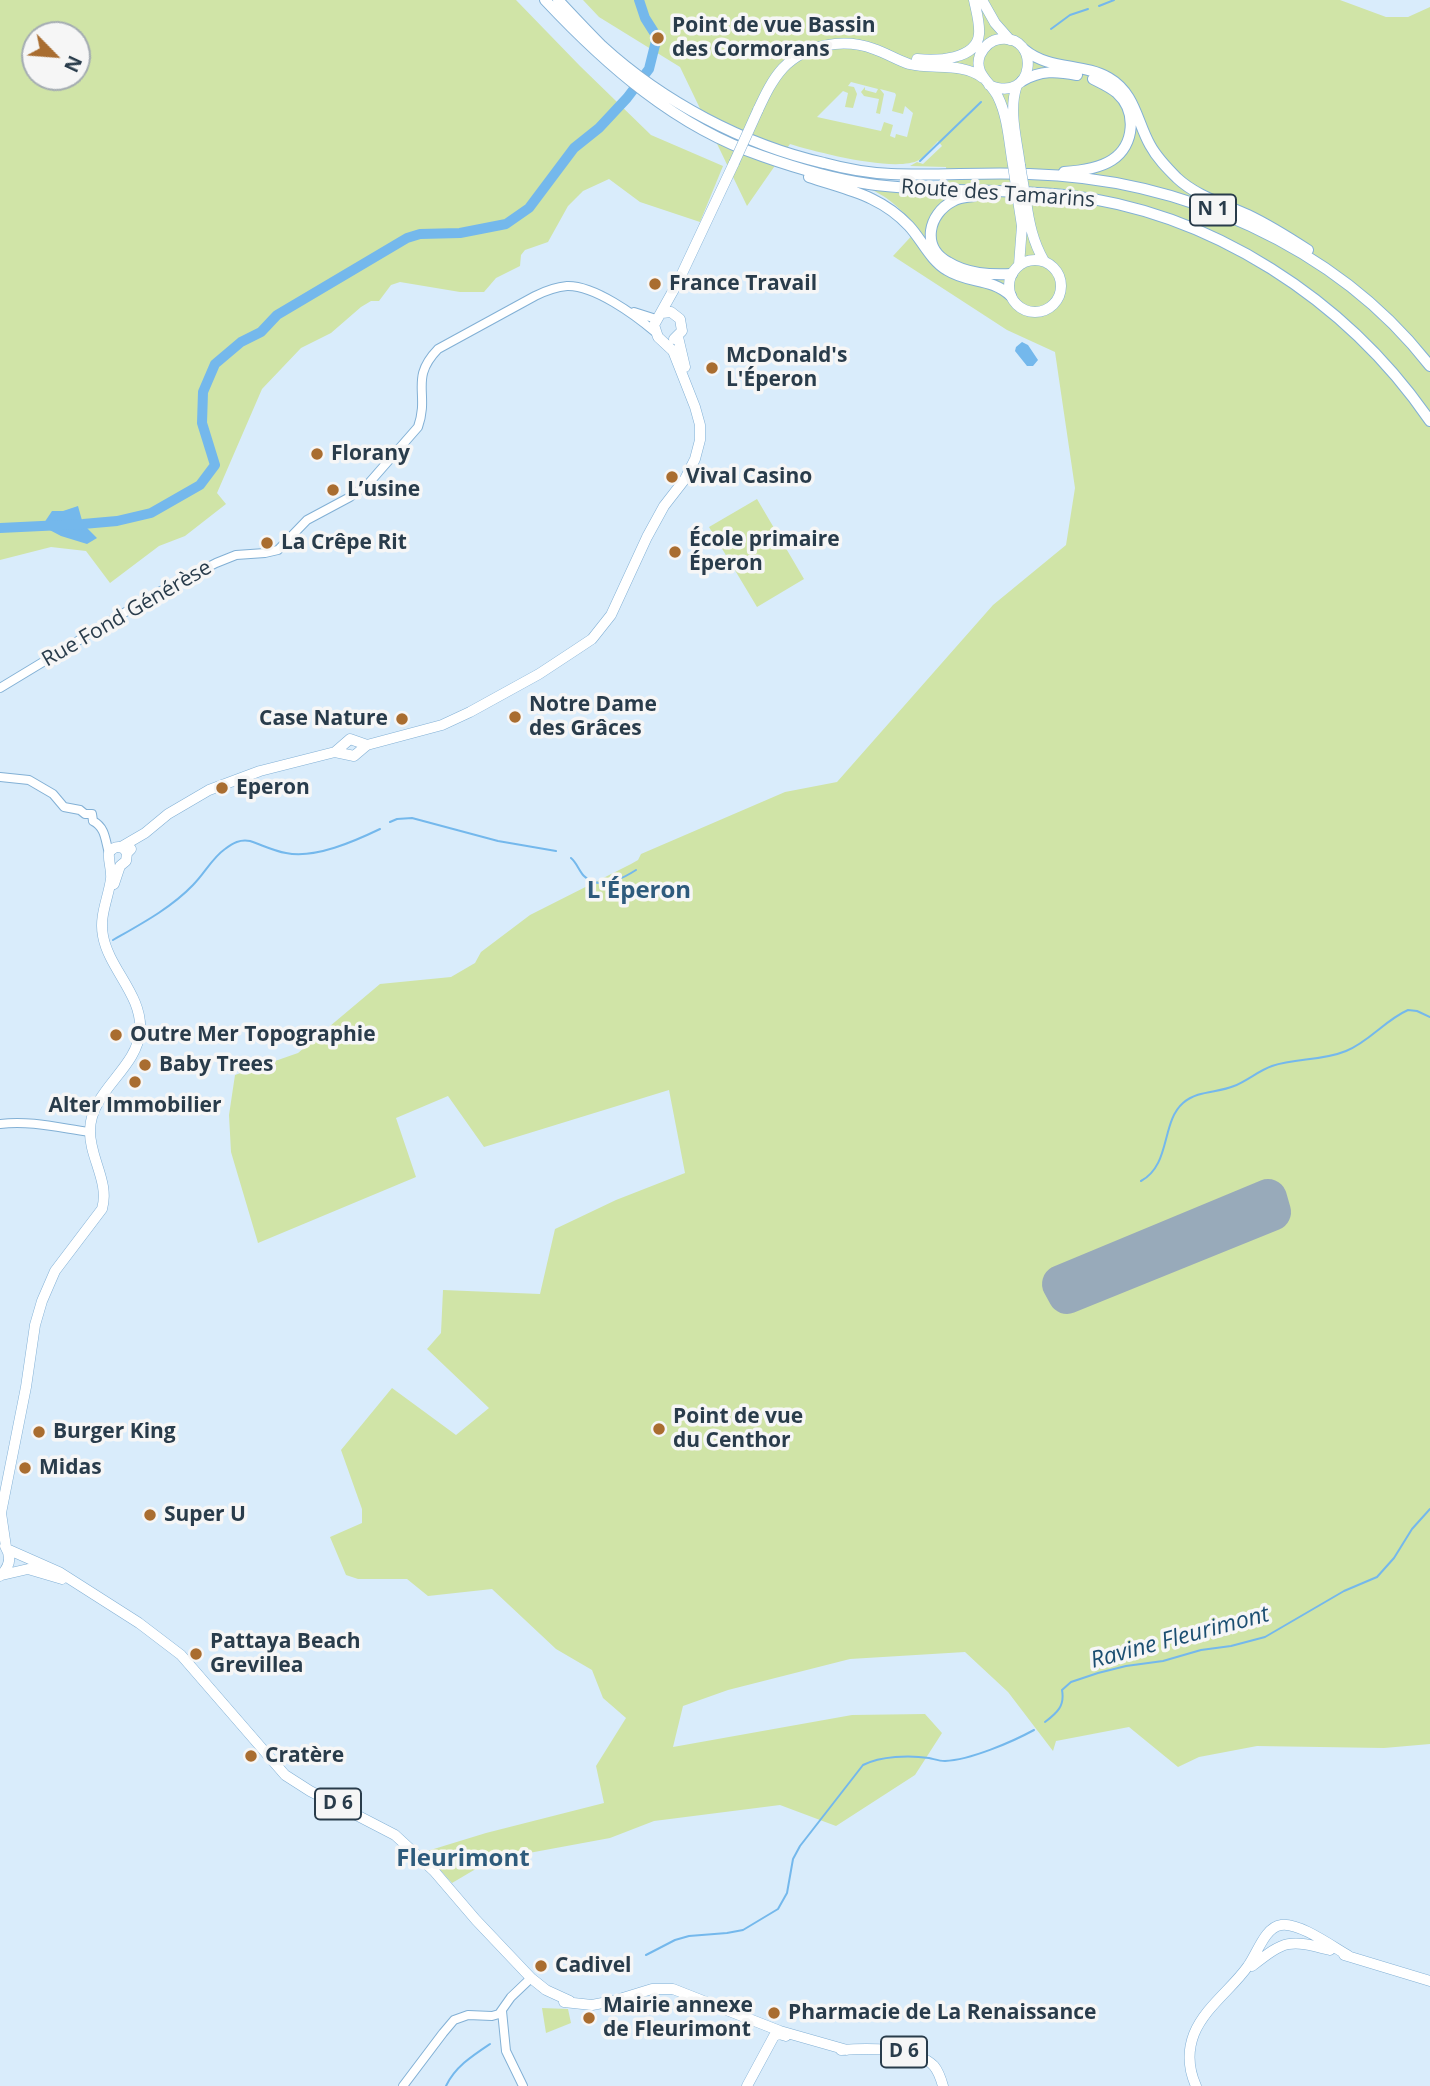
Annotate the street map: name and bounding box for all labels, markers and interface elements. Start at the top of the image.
place label: Point de vue Bassin des Cormorans [672,13,876,63]
north arrow [21,21,91,91]
marker: Point de vue Bassin des Cormorans [650,30,666,46]
text: N [58,52,88,77]
street label: Route des Tamarins [900,175,1096,213]
road number: N 1 [1190,194,1236,226]
place label: France Travail [669,271,817,297]
marker: France Travail [647,276,663,292]
place label: McDonald's L'Éperon [726,343,847,393]
marker: McDonald's L'Éperon [704,360,720,376]
place label: Florany [331,441,410,467]
marker: Florany [309,446,325,462]
place label: Vival Casino [686,464,812,490]
marker: Vival Casino [664,469,680,485]
place label: L’usine [347,477,420,503]
marker: L’usine [325,482,341,498]
place label: École primaire Éperon [689,527,840,577]
place label: La Crêpe Rit [281,530,407,556]
marker: La Crêpe Rit [259,535,275,551]
marker: École primaire Éperon [667,544,683,560]
street label: Rue Fond Générèse [38,555,216,673]
place label: Notre Dame des Grâces [529,692,657,742]
place label: Case Nature [259,706,388,732]
marker: Notre Dame des Grâces [507,709,523,725]
marker: Case Nature [394,711,410,727]
place label: Eperon [236,775,310,801]
marker: Eperon [214,780,230,796]
district label: L'Éperon [587,877,691,905]
place label: Outre Mer Topographie [130,1022,376,1048]
marker: Outre Mer Topographie [108,1027,124,1043]
place label: Baby Trees [159,1052,273,1078]
marker: Baby Trees [137,1057,153,1073]
marker: Alter Immobilier [127,1074,143,1090]
place label: Alter Immobilier [48,1093,222,1119]
place label: Point de vue du Centhor [673,1404,803,1454]
place label: Burger King [53,1419,176,1445]
marker: Point de vue du Centhor [651,1421,667,1437]
marker: Burger King [31,1424,47,1440]
place label: Midas [39,1455,102,1481]
marker: Midas [17,1460,33,1476]
place label: Super U [164,1502,246,1528]
marker: Super U [142,1507,158,1523]
water label: Ravine Fleurimont [1088,1601,1272,1675]
place label: Pattaya Beach Grevillea [210,1629,361,1679]
marker: Pattaya Beach Grevillea [188,1646,204,1662]
place label: Cratère [265,1743,344,1769]
marker: Cratère [243,1748,259,1764]
road number: D 6 [315,1788,361,1820]
district label: Fleurimont [396,1845,530,1873]
place label: Cadivel [555,1953,632,1979]
marker: Cadivel [533,1958,549,1974]
place label: Mairie annexe de Fleurimont [603,1993,753,2043]
place label: Pharmacie de La Renaissance [788,2000,1096,2026]
marker: Pharmacie de La Renaissance [766,2005,782,2021]
marker: Mairie annexe de Fleurimont [581,2010,597,2026]
road number: D 6 [881,2036,927,2068]

